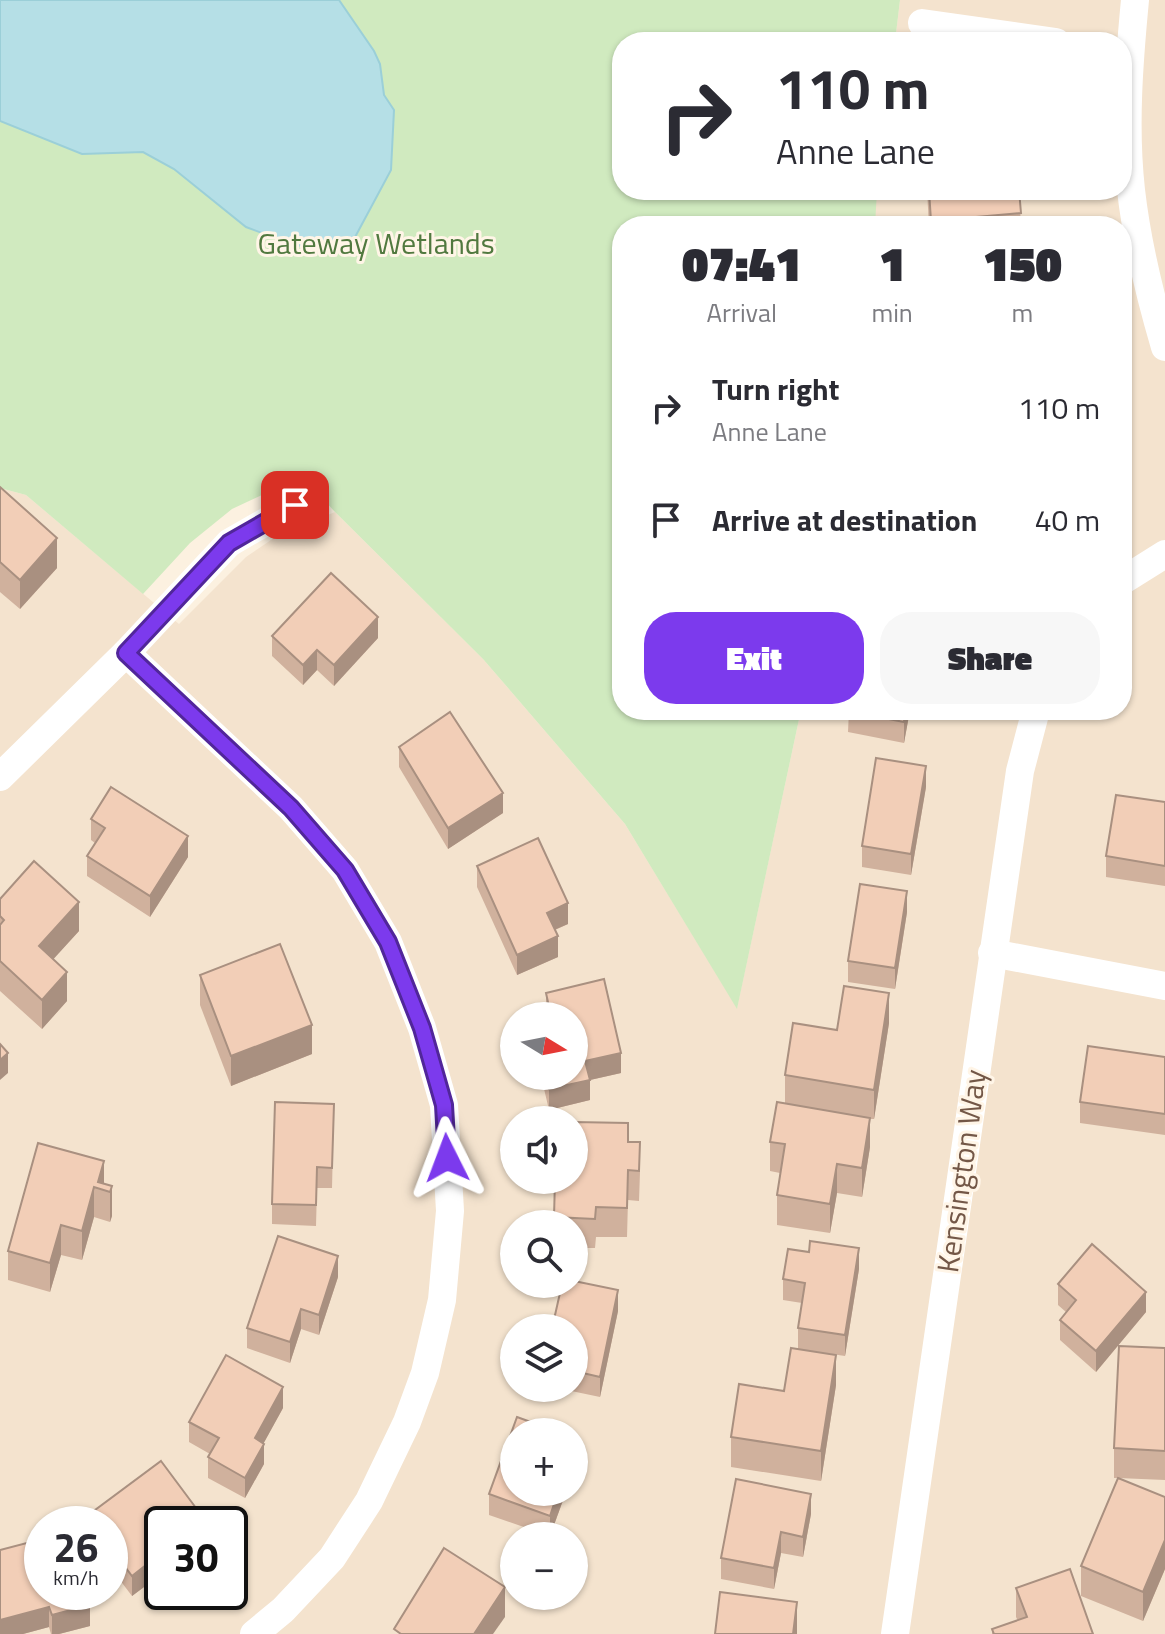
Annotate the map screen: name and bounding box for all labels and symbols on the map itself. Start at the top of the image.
park label: Gateway Wetlands [257,220,495,266]
pin [261,471,329,539]
north arrow [500,1002,588,1090]
street label: Kensington Way [924,1067,998,1275]
position arrow [405,1116,489,1200]
speed limit sign: 30 [144,1506,248,1610]

